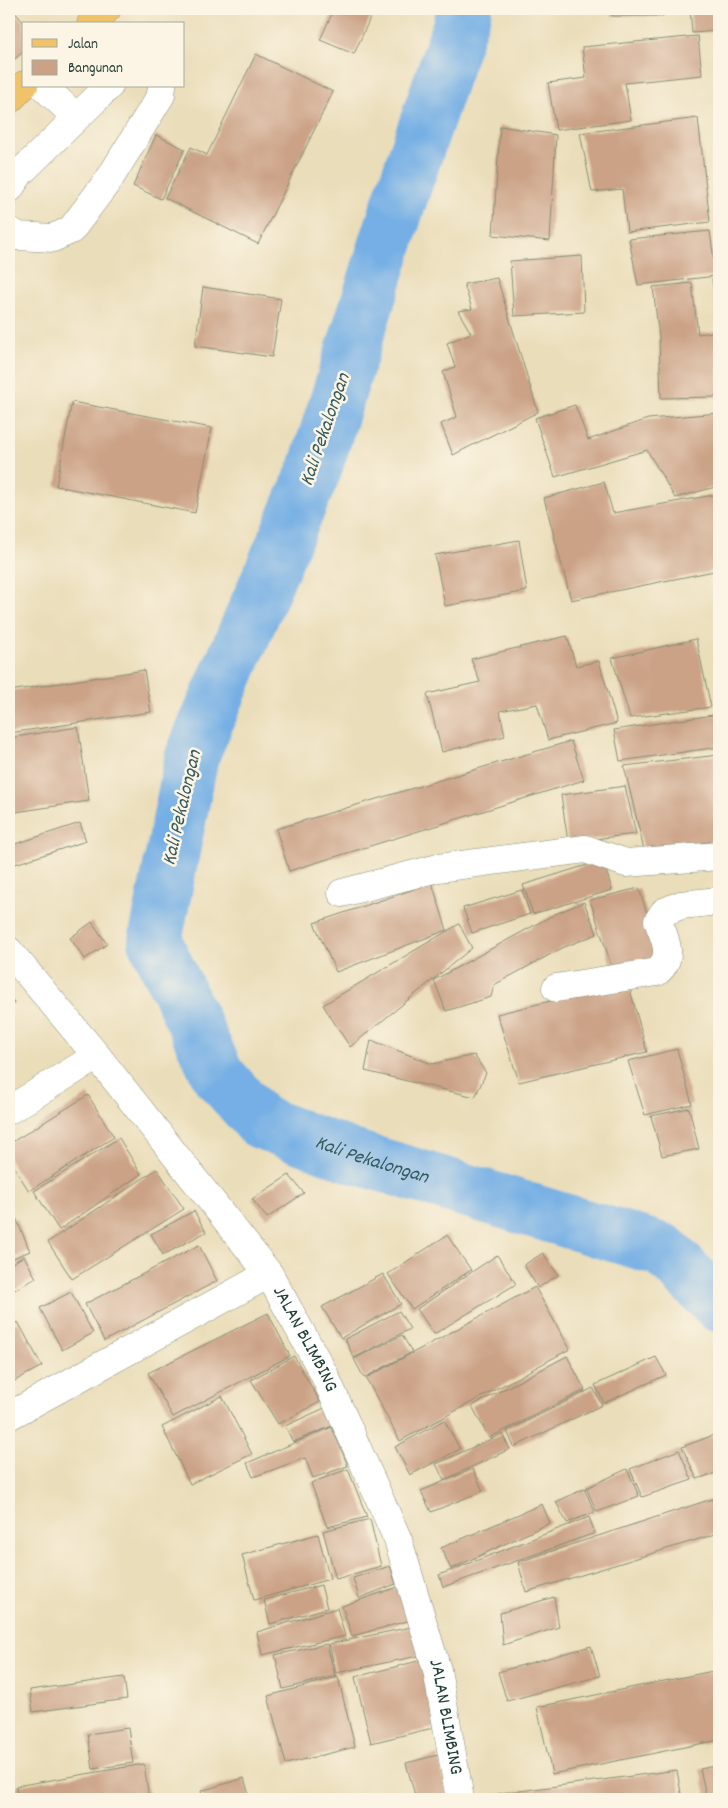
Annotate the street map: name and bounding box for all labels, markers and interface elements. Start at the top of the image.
legend [22,22,185,88]
text: Jalan [68,34,98,56]
text: Bangunan [68,58,123,80]
water label: Kali Pekalongan [294,369,359,490]
water label: Kali Pekalongan [156,747,210,868]
water label: Kali Pekalongan [311,1129,432,1192]
street label: JALAN BLIMBING [265,1281,344,1397]
street label: JALAN BLIMBING [421,1656,469,1777]

